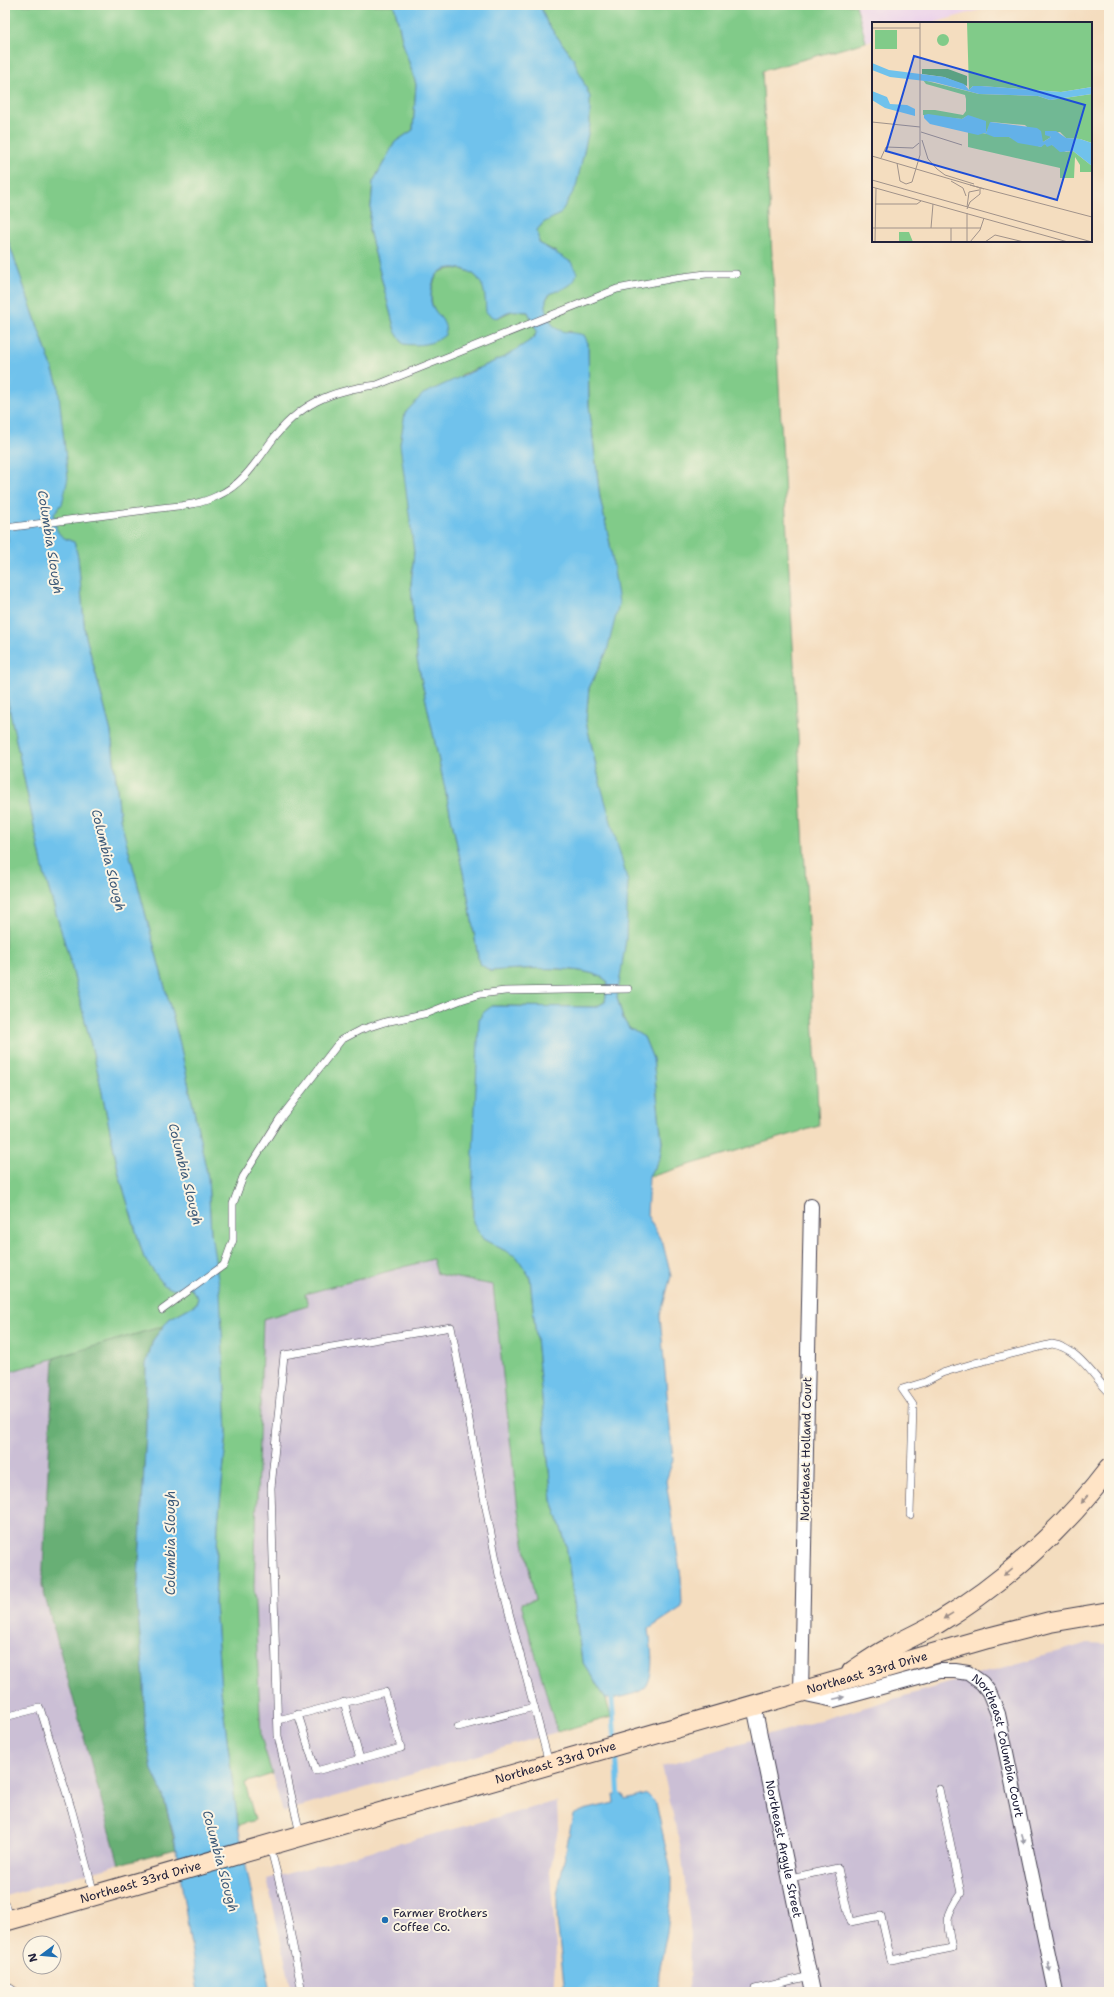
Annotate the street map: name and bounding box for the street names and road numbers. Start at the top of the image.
street label: Northeast Holland Court [797,1377,815,1521]
street label: Northeast 33rd Drive [805,1648,930,1698]
street label: Northeast Columbia Court [969,1670,1027,1819]
street label: Northeast 33rd Drive [493,1737,618,1787]
street label: Northeast Argyle Street [761,1778,806,1919]
street label: Northeast 33rd Drive [78,1857,203,1907]

